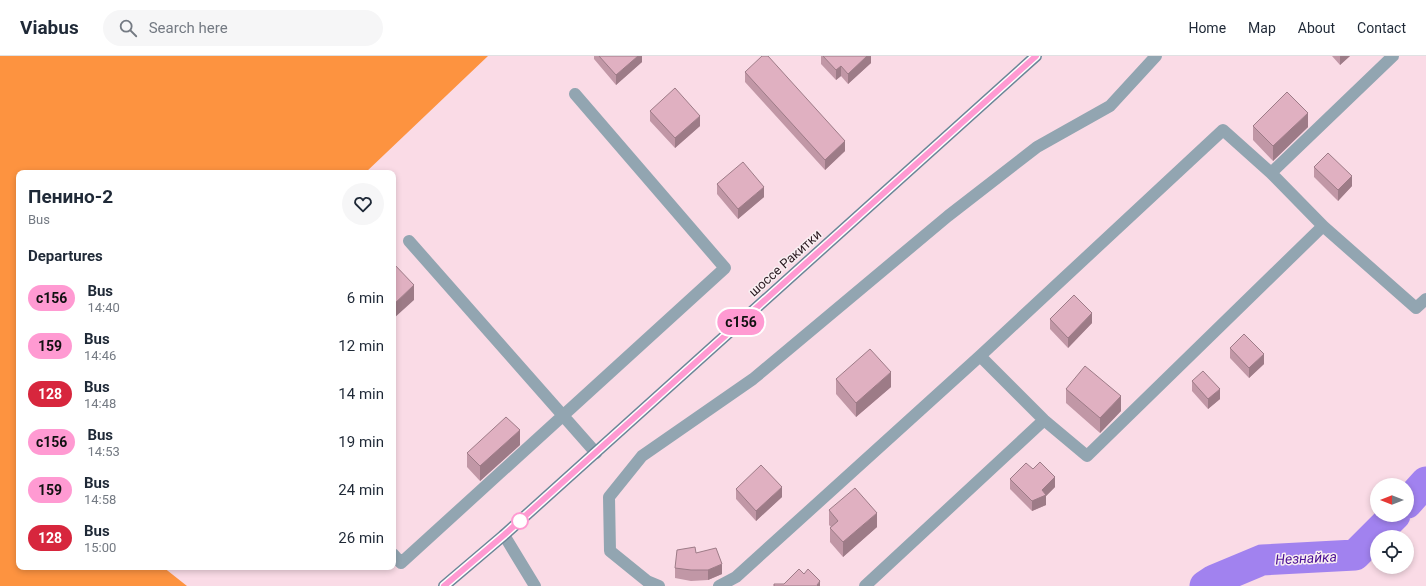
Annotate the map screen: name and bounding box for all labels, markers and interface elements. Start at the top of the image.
search box [103,10,383,46]
text: Viabus [20,16,79,39]
icon: search [117,17,139,39]
text: Search here [149,19,228,37]
text: Home [1188,20,1226,36]
text: Map [1248,20,1276,36]
text: About [1298,20,1335,36]
text: Contact [1357,20,1406,36]
button: heart [342,183,384,225]
text: Пенино-2 [28,185,113,208]
text: Bus [28,212,50,227]
street label: шоссе Ракитки [746,227,824,299]
text: Departures [28,247,103,265]
text: Bus [87,282,113,300]
text: 6 min [347,289,384,307]
text: с156 [36,290,67,306]
text: 14:40 [87,300,120,315]
line badge: с156 [713,309,769,335]
text: с156 [725,314,757,330]
text: Bus [84,330,110,348]
text: 12 min [338,337,384,355]
text: 159 [38,338,62,354]
text: 14:46 [84,348,116,363]
text: Bus [84,378,110,396]
text: 14 min [338,385,384,403]
text: 128 [38,386,62,402]
text: 14:48 [84,396,116,411]
text: Bus [87,426,113,444]
text: 19 min [338,433,384,451]
text: с156 [36,434,67,450]
text: 14:53 [87,444,120,459]
text: Bus [84,474,110,492]
north arrow [1370,478,1414,522]
map controls [1370,478,1414,574]
text: 24 min [338,481,384,499]
text: 159 [38,482,62,498]
text: 14:58 [84,492,116,507]
unlabelled marker [511,512,529,530]
text: Bus [84,522,110,540]
text: 26 min [338,529,384,547]
text: 128 [38,530,62,546]
button: locate [1370,530,1414,574]
text: 15:00 [84,540,116,555]
water label: Незнайка [1275,548,1337,568]

